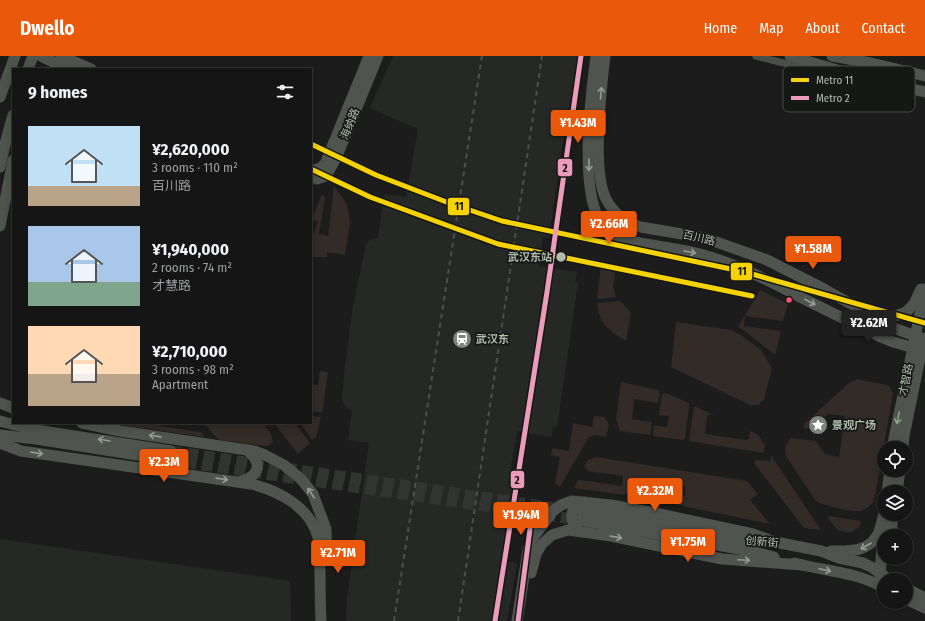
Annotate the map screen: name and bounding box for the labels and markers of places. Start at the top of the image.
pin: ¥1.43M [545,110,611,144]
pin: ¥2.66M [576,211,642,245]
pin: ¥1.58M [780,236,846,270]
marker: 武汉东站 [554,250,568,264]
place label: 武汉东站 [508,251,552,264]
unlabelled marker [784,295,794,305]
pin: ¥2.62M [836,310,902,344]
station icon: 武汉东 [451,328,473,350]
place label: 武汉东 [476,333,509,346]
place icon: 景观广场 [807,414,829,436]
place label: 景观广场 [832,419,876,432]
pin: ¥2.3M [136,449,192,483]
pin: ¥2.32M [622,478,688,512]
pin: ¥1.94M [488,502,554,536]
pin: ¥1.75M [655,529,721,563]
pin: ¥2.71M [305,540,371,574]

